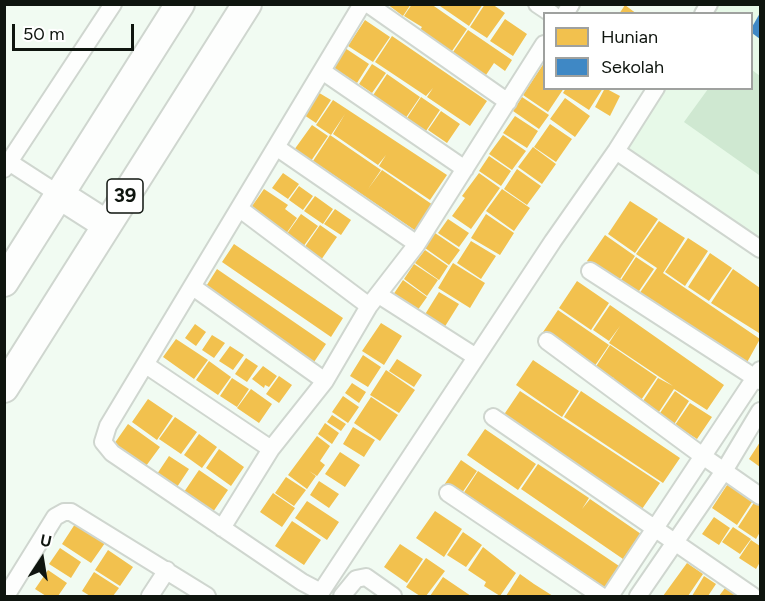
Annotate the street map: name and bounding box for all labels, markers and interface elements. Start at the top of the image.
scale bar [15,12,136,50]
legend [543,12,753,90]
text: 50 m [23,23,65,45]
text: Hunian [601,26,658,48]
text: Sekolah [601,56,664,78]
road number: 39 [107,179,143,213]
north arrow [12,529,72,589]
text: U [38,530,53,551]

